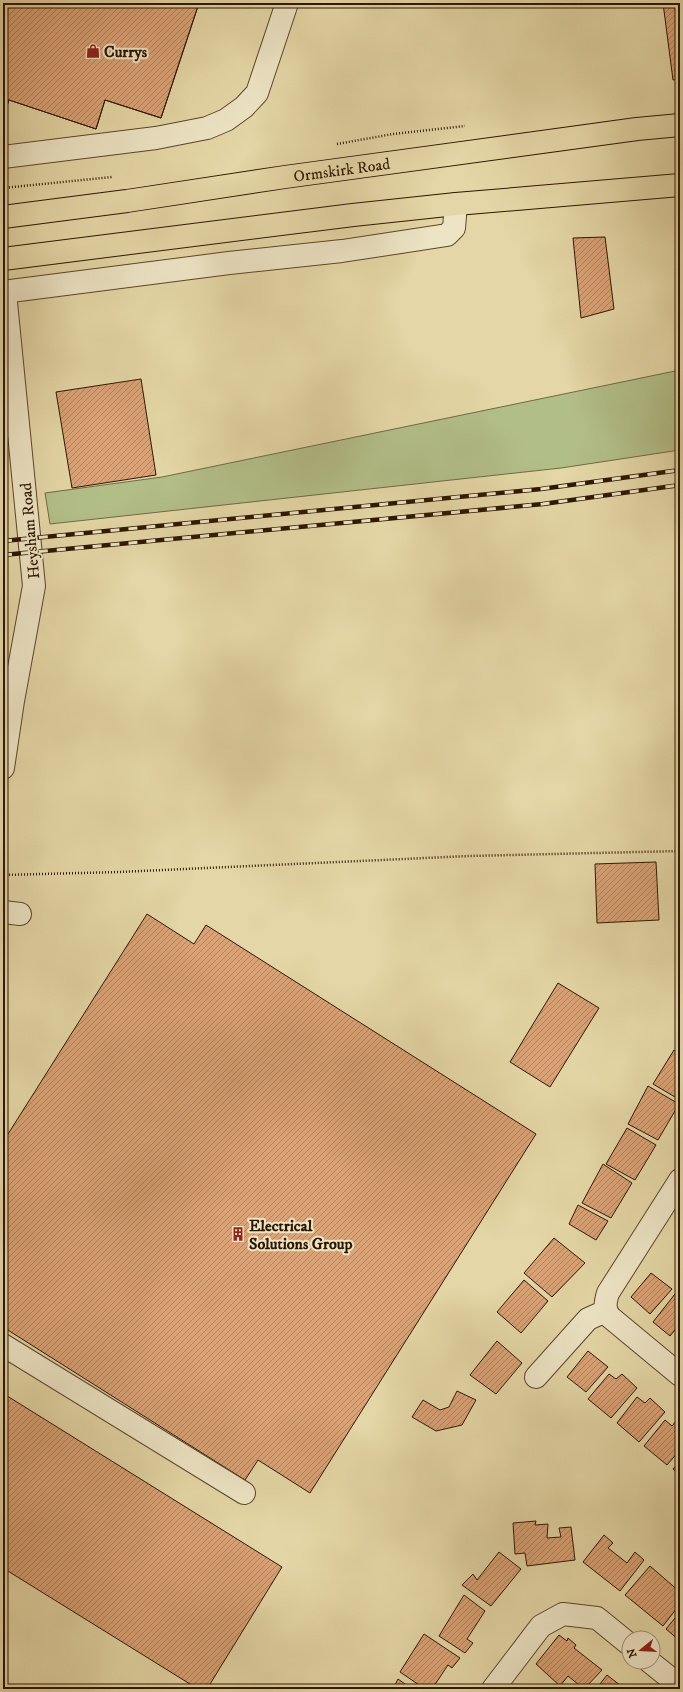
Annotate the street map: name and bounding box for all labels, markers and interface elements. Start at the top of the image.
place label: Currys [104,42,148,62]
shop icon: Currys [85,43,101,59]
street label: Ormskirk Road [292,154,391,187]
street label: Heysham Road [16,482,44,580]
place label: Electrical Solutions Group [249,1216,352,1254]
building icon: Electrical Solutions Group [230,1226,246,1242]
north arrow [621,1630,661,1670]
text: N [624,1646,640,1659]

